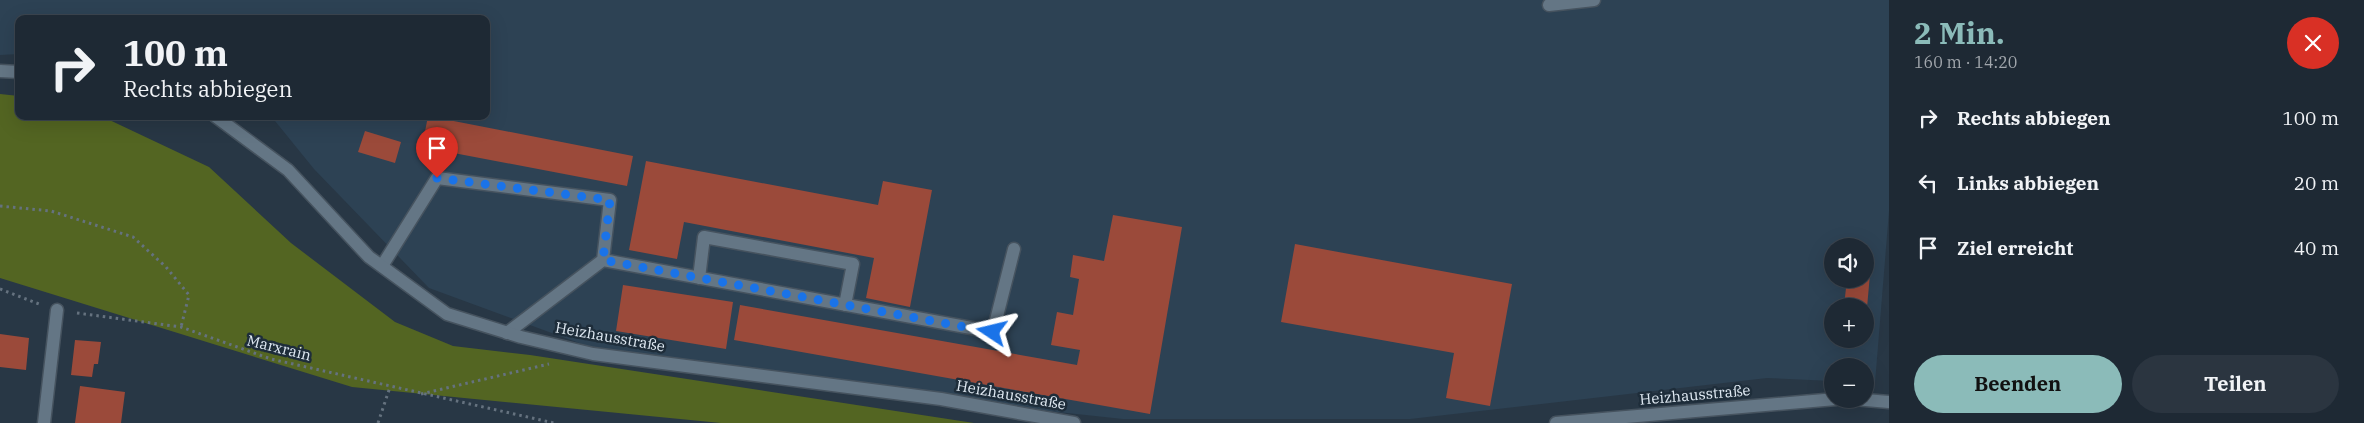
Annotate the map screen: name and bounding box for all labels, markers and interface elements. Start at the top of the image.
text: 2 Min. [1914,13,2005,52]
button: close [2287,17,2339,69]
text: 100 m [123,30,228,76]
icon: right [40,35,105,100]
text: 160 m · 14:20 [1914,52,2017,72]
text: Rechts abbiegen [123,74,292,103]
icon: right [1914,104,1942,132]
text: Rechts abbiegen [1957,106,2111,130]
text: 100 m [2282,106,2339,130]
pin [416,127,458,178]
icon: arrive [423,134,451,162]
icon: left [1914,169,1942,197]
text: Links abbiegen [1957,171,2099,195]
text: 20 m [2294,171,2339,195]
icon: arrive [1914,234,1942,262]
text: Ziel erreicht [1957,236,2073,260]
text: 40 m [2294,236,2339,260]
map controls [1824,238,1874,408]
button: sound [1824,238,1874,288]
button: + [1824,298,1874,348]
position arrow [965,305,1017,357]
street label: Heizhausstraße [554,317,666,356]
street label: Marxrain [245,330,314,365]
button: Beenden [1914,355,2122,413]
button: Teilen [2132,355,2339,413]
button: − [1824,358,1874,408]
street label: Heizhausstraße [955,375,1067,414]
street label: Heizhausstraße [1639,380,1751,409]

